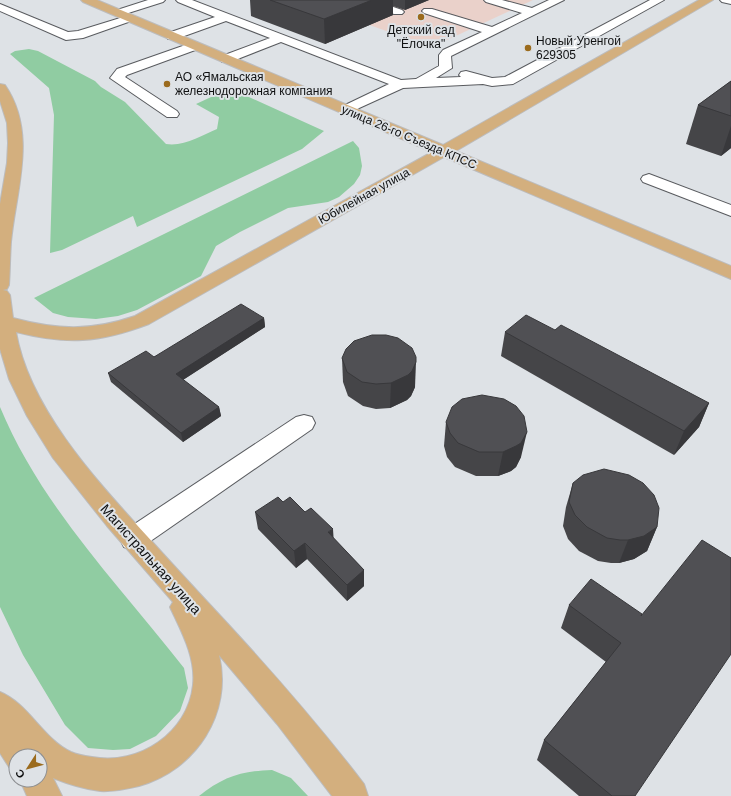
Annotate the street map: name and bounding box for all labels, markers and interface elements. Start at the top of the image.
marker: Детский сад "Ёлочка" [416,12,426,22]
place label: Детский сад "Ёлочка" [387,23,455,51]
place label: Новый Уренгой 629305 [536,34,621,62]
marker: Новый Уренгой 629305 [523,43,533,53]
place label: АО «Ямальская железнодорожная компания [175,70,333,98]
marker: АО «Ямальская железнодорожная компания [162,79,172,89]
street label: улица 26-го Съезда КПСС [339,102,479,172]
street label: Юбилейная улица [316,165,412,227]
street label: Магистральная улица [97,501,205,617]
north arrow [8,748,48,788]
text: С [13,767,27,781]

